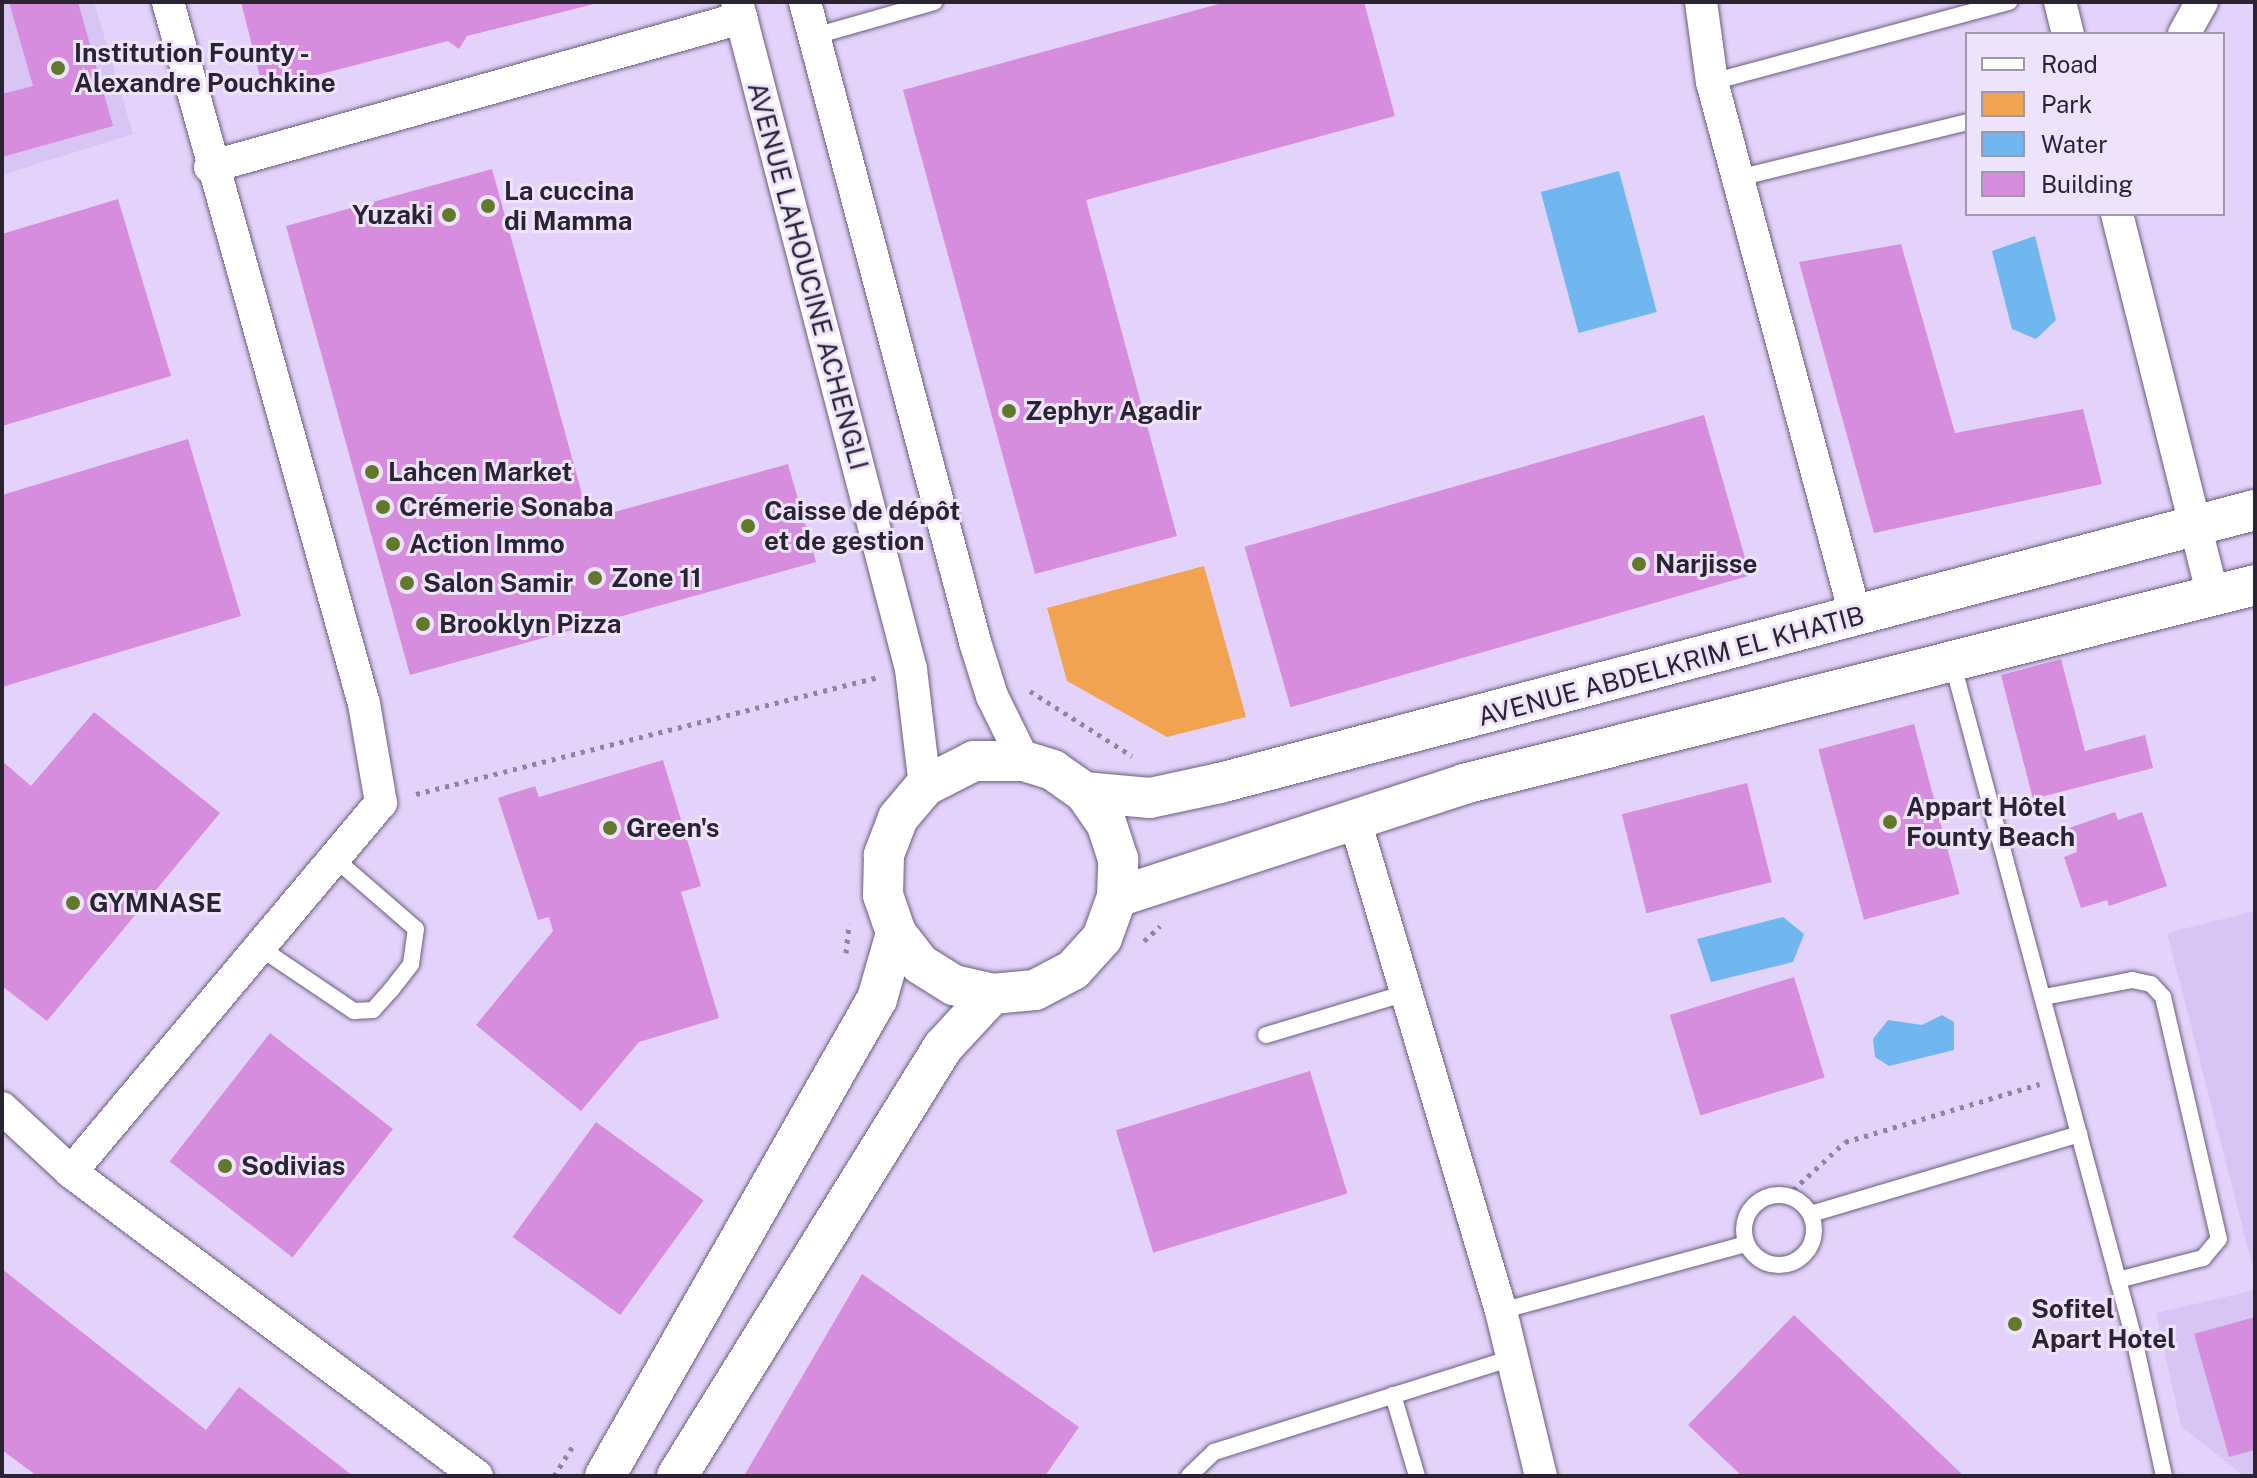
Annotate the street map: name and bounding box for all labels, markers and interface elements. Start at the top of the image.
legend [1965,32,2225,216]
place label: Institution Founty - Alexandre Pouchkine [74,37,336,98]
text: Road [2041,50,2098,78]
marker: Institution Founty - Alexandre Pouchkine [49,59,67,77]
street label: AVENUE LAHOUCINE ACHENGLI [741,79,875,473]
text: Park [2041,90,2092,118]
text: Water [2041,130,2108,158]
text: Building [2041,170,2133,198]
place label: La cuccina di Mamma [504,175,634,236]
marker: La cuccina di Mamma [479,197,497,215]
place label: Yuzaki [352,199,433,231]
marker: Yuzaki [440,206,458,224]
place label: Zephyr Agadir [1025,395,1202,427]
marker: Zephyr Agadir [1000,402,1018,420]
place label: Lahcen Market [388,456,572,488]
marker: Lahcen Market [363,463,381,481]
place label: Crémerie Sonaba [399,491,613,523]
place label: Caisse de dépôt et de gestion [764,495,961,556]
marker: Crémerie Sonaba [374,498,392,516]
marker: Caisse de dépôt et de gestion [739,517,757,535]
place label: Action Immo [409,528,565,560]
marker: Action Immo [384,535,402,553]
place label: Narjisse [1655,548,1758,580]
marker: Narjisse [1630,555,1648,573]
place label: Zone 11 [611,562,702,594]
place label: Salon Samir [423,567,573,599]
marker: Zone 11 [586,569,604,587]
marker: Salon Samir [398,574,416,592]
street label: AVENUE ABDELKRIM EL KHATIB [1474,599,1868,733]
place label: Brooklyn Pizza [439,608,621,640]
marker: Brooklyn Pizza [414,615,432,633]
place label: Appart Hôtel Founty Beach [1906,791,2075,852]
place label: Green's [626,812,719,844]
marker: Appart Hôtel Founty Beach [1881,813,1899,831]
marker: Green's [601,819,619,837]
place label: GYMNASE [89,887,222,919]
marker: GYMNASE [64,894,82,912]
place label: Sodivias [241,1150,345,1182]
marker: Sodivias [216,1157,234,1175]
place label: Sofitel Apart Hotel [2031,1293,2176,1354]
marker: Sofitel Apart Hotel [2006,1315,2024,1333]

